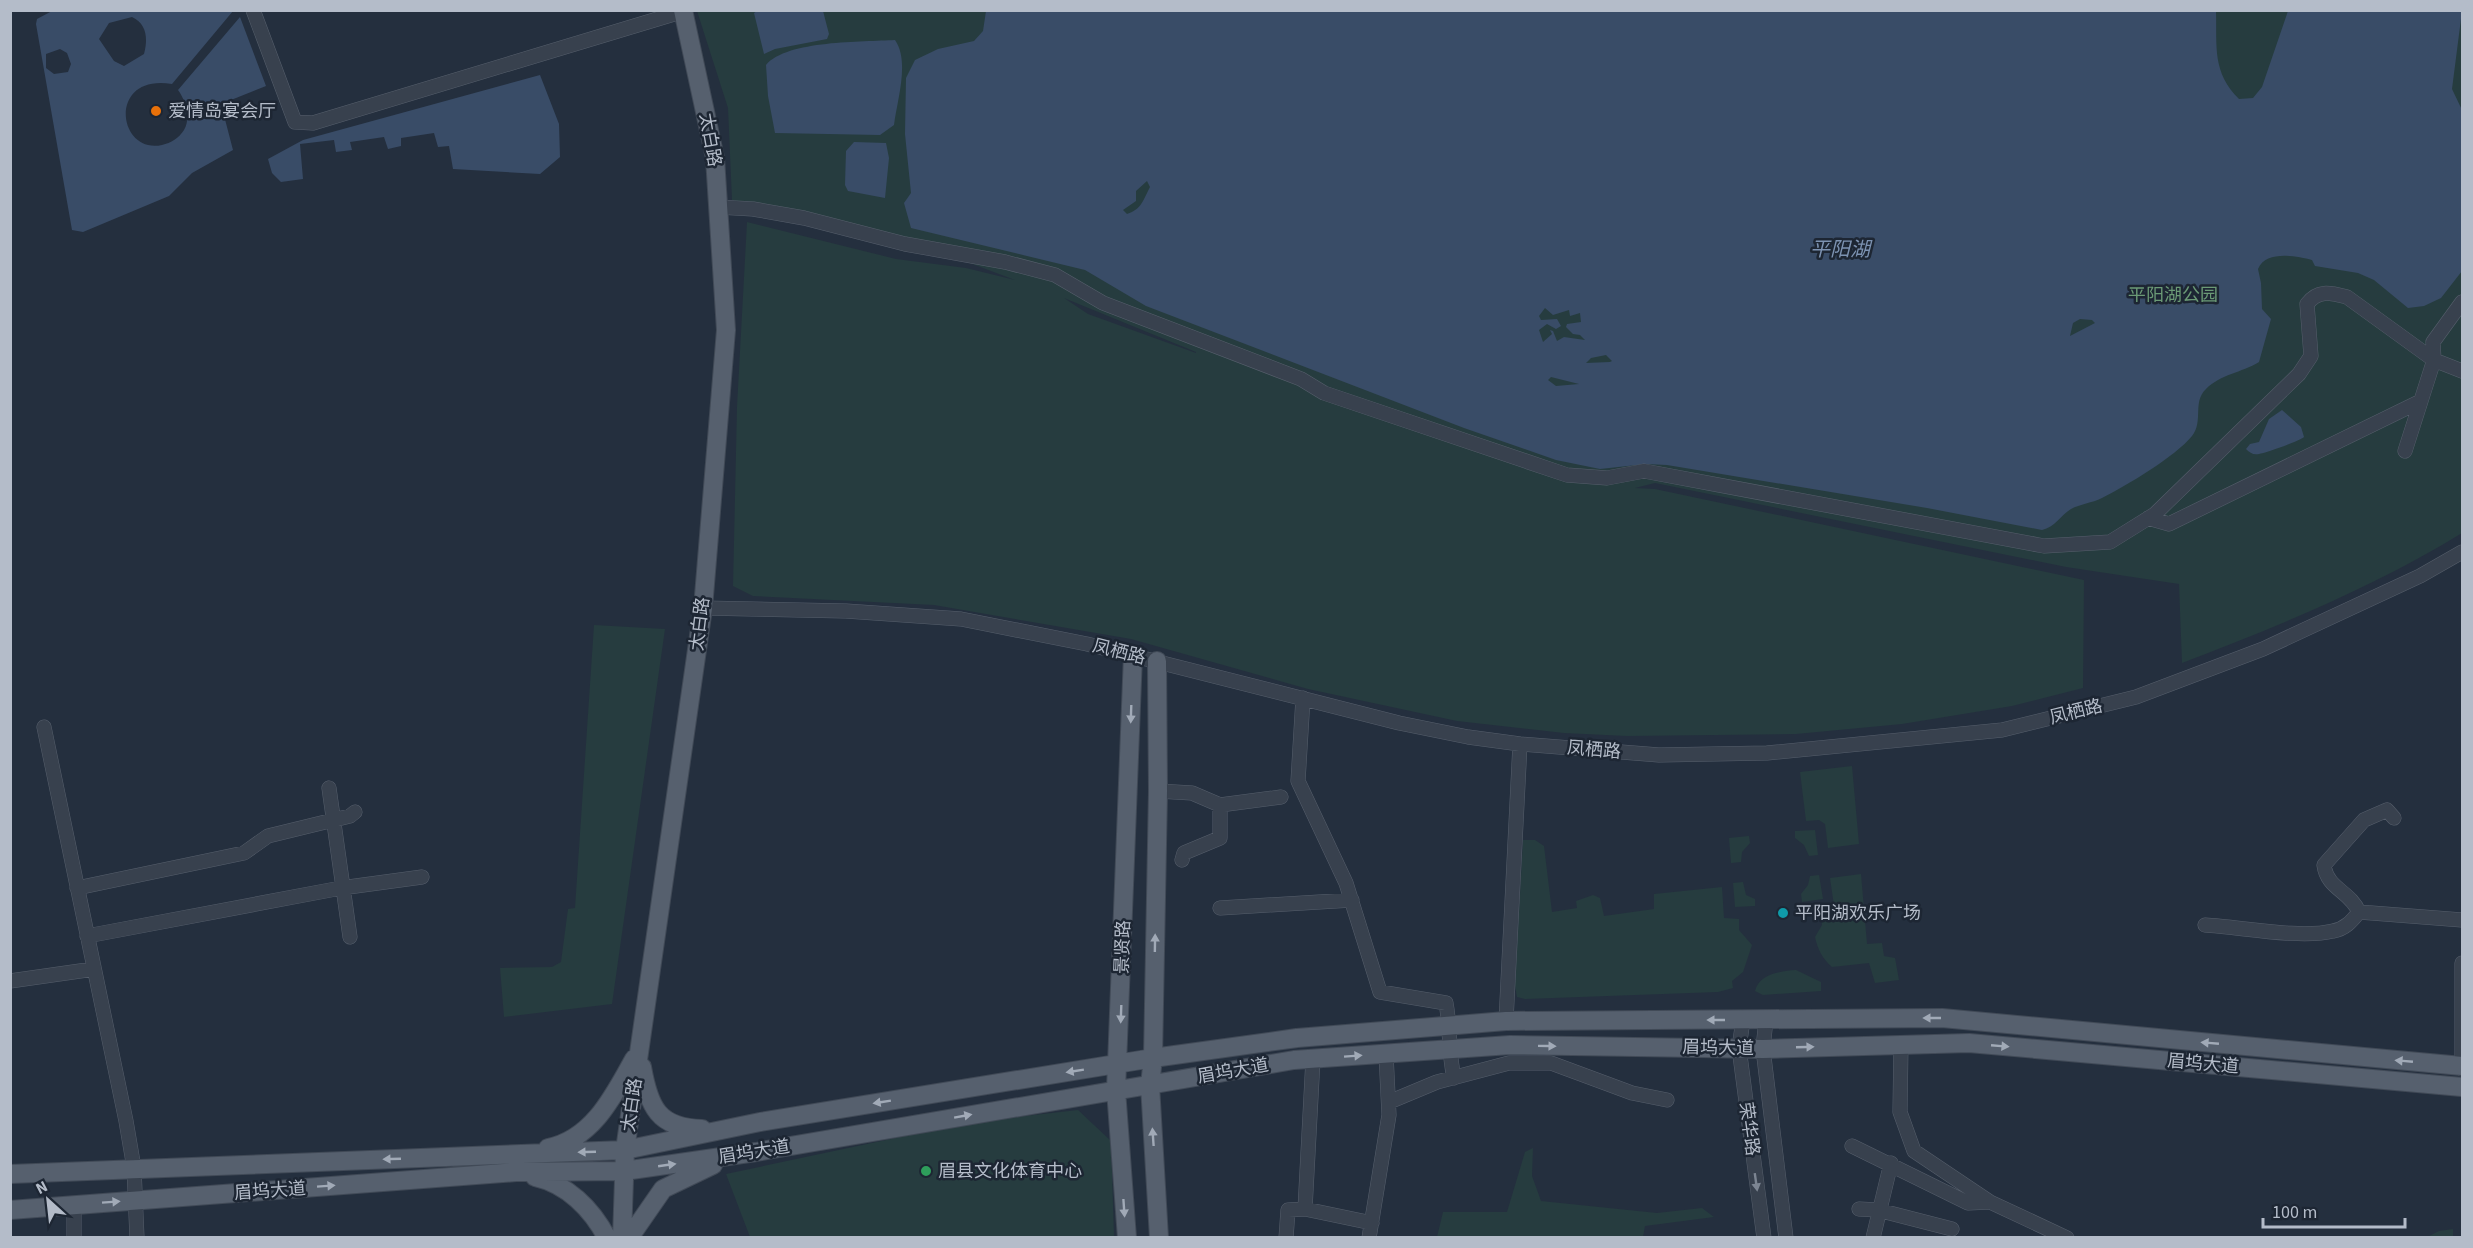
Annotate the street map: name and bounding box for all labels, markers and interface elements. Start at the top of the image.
place label: 爱情岛宴会厅 [168,99,276,124]
marker: 爱情岛宴会厅 [149,104,163,118]
street label: 太白路 [693,111,727,169]
water label: 平阳湖 [1810,236,1873,264]
park label: 平阳湖公园 [2128,283,2218,308]
street label: 太白路 [684,596,716,652]
street label: 凤栖路 [1090,633,1148,671]
street label: 凤栖路 [2047,693,2105,731]
one-way arrow [1126,704,1135,723]
street label: 凤栖路 [1566,735,1622,765]
place label: 平阳湖欢乐广场 [1795,901,1921,926]
marker: 平阳湖欢乐广场 [1776,906,1790,920]
street label: 景贤路 [1110,920,1136,974]
one-way arrow [1150,933,1160,952]
one-way arrow [1116,1004,1125,1023]
one-way arrow [1923,1013,1942,1023]
one-way arrow [1707,1015,1726,1025]
street label: 眉坞大道 [1682,1035,1754,1061]
one-way arrow [2201,1038,2220,1048]
one-way arrow [1538,1041,1557,1050]
one-way arrow [1991,1041,2010,1051]
one-way arrow [1796,1042,1815,1052]
street label: 眉坞大道 [2166,1048,2240,1080]
one-way arrow [1343,1051,1362,1061]
street label: 眉坞大道 [1195,1052,1271,1090]
one-way arrow [2395,1056,2414,1066]
one-way arrow [1065,1067,1084,1076]
street label: 太白路 [616,1077,648,1133]
one-way arrow [872,1098,891,1107]
street label: 荣华路 [1733,1101,1765,1157]
one-way arrow [954,1112,973,1121]
one-way arrow [1148,1128,1157,1147]
street label: 眉坞大道 [716,1134,792,1170]
one-way arrow [577,1147,596,1156]
one-way arrow [382,1154,401,1163]
place label: 眉县文化体育中心 [938,1159,1082,1184]
one-way arrow [658,1160,677,1169]
marker: 眉县文化体育中心 [919,1164,933,1178]
north arrow [18,1170,78,1230]
one-way arrow [1752,1172,1761,1191]
text: N [32,1175,51,1200]
street label: 眉坞大道 [233,1176,307,1206]
one-way arrow [317,1182,336,1191]
scale bar [2263,1191,2406,1229]
one-way arrow [101,1197,120,1207]
one-way arrow [1120,1199,1129,1218]
text: 100 m [2272,1200,2317,1225]

